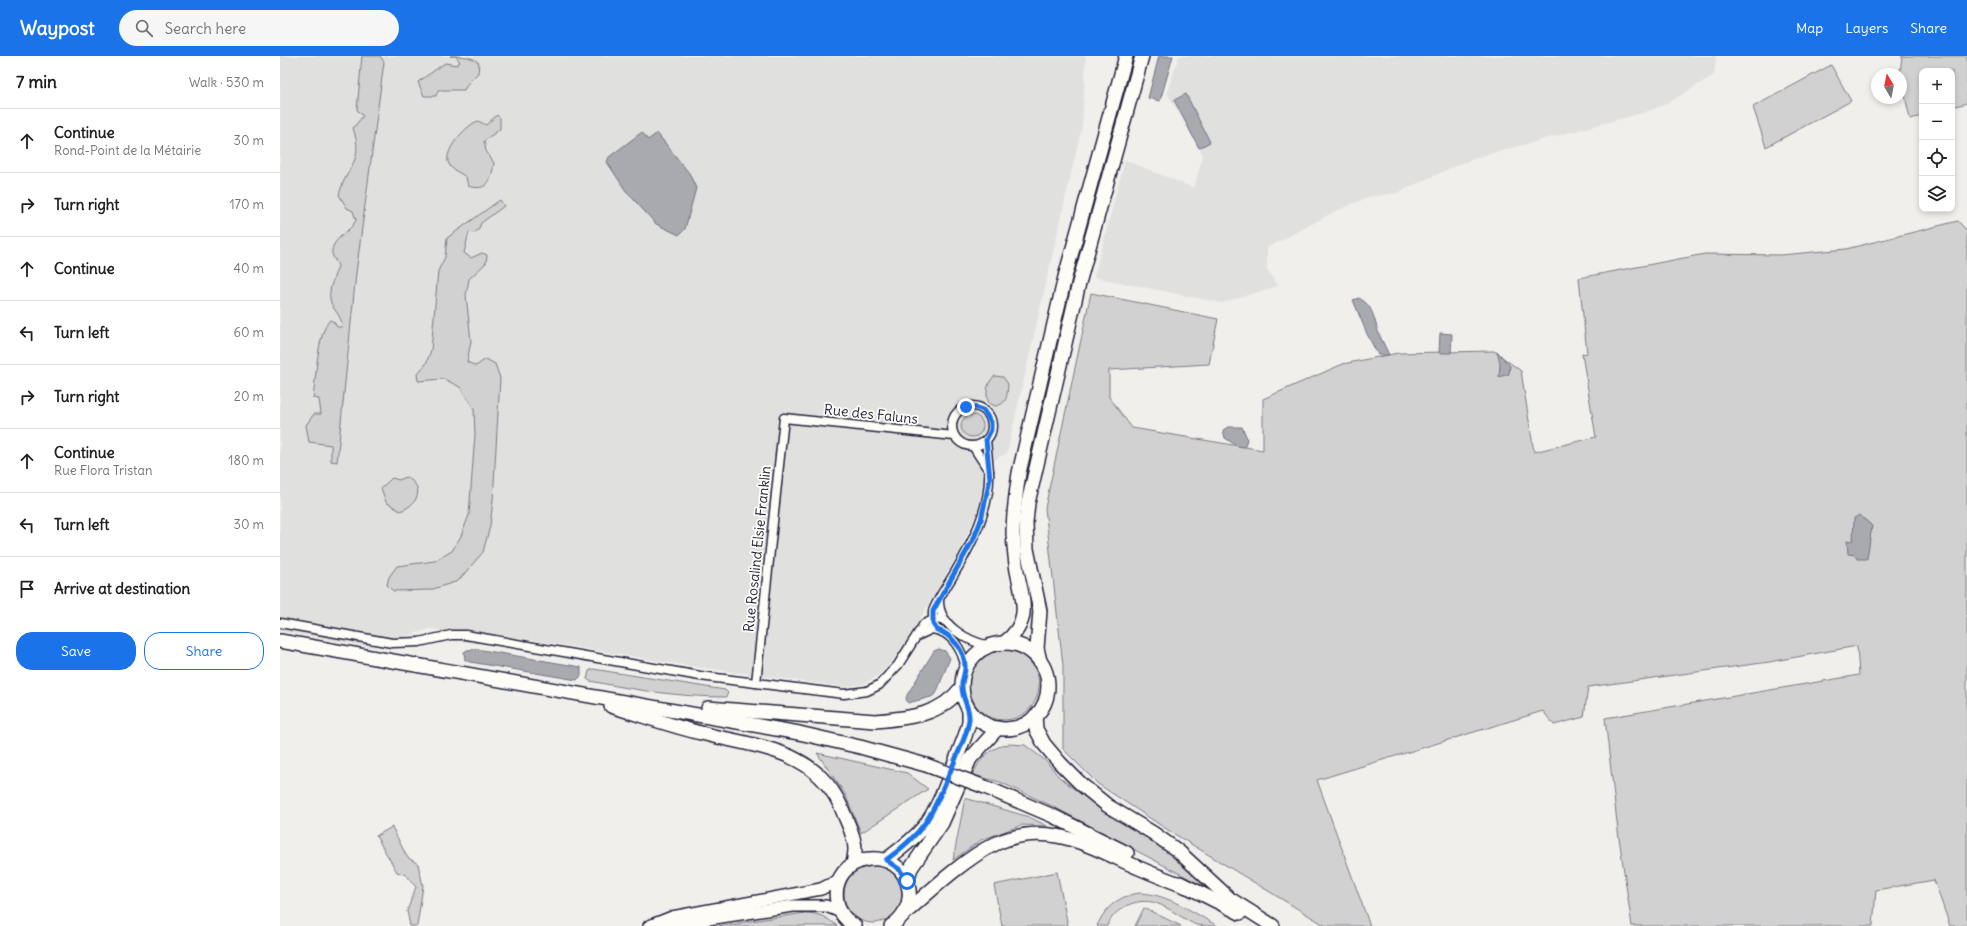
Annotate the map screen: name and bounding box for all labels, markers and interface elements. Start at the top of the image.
search box [119,10,399,46]
text: Waypost [20,16,95,40]
icon: search [133,17,155,39]
text: Search here [165,19,246,38]
text: Map [1796,19,1823,37]
text: Layers [1845,19,1888,37]
text: Share [1910,19,1947,37]
north arrow [1871,68,1907,104]
map controls [1919,68,1955,212]
button: + [1919,68,1955,104]
text: 7 min [16,71,57,93]
text: Walk · 530 m [189,74,264,91]
button: − [1919,104,1955,140]
text: Continue [54,123,115,142]
icon: ahead [16,130,38,152]
text: 30 m [234,132,264,149]
button: locate [1919,140,1955,176]
text: Rond-Point de la Métairie [54,142,201,159]
button: layers [1919,176,1955,212]
icon: right [16,194,38,216]
text: Turn right [54,195,119,214]
text: 170 m [229,196,264,213]
icon: ahead [16,258,38,280]
text: Continue [54,259,115,278]
text: 40 m [233,260,264,277]
icon: left [16,322,38,344]
text: Turn left [54,323,109,342]
text: 60 m [233,324,264,341]
icon: right [16,386,38,408]
text: Turn right [54,387,119,406]
text: 20 m [234,388,264,405]
route end [957,398,975,416]
street label: Rue des Faluns [823,400,919,428]
text: Continue [54,443,115,462]
icon: ahead [16,450,38,472]
text: 180 m [228,452,264,469]
text: Rue Flora Tristan [54,462,152,479]
street label: Rue Rosalind Elsie Franklin [739,465,775,633]
icon: left [16,514,38,536]
text: Turn left [54,515,109,534]
text: 30 m [234,516,264,533]
icon: arrive [16,578,38,600]
text: Arrive at destination [54,579,190,598]
button: Save [16,632,136,670]
button: Share [144,632,264,670]
route start [898,872,916,890]

